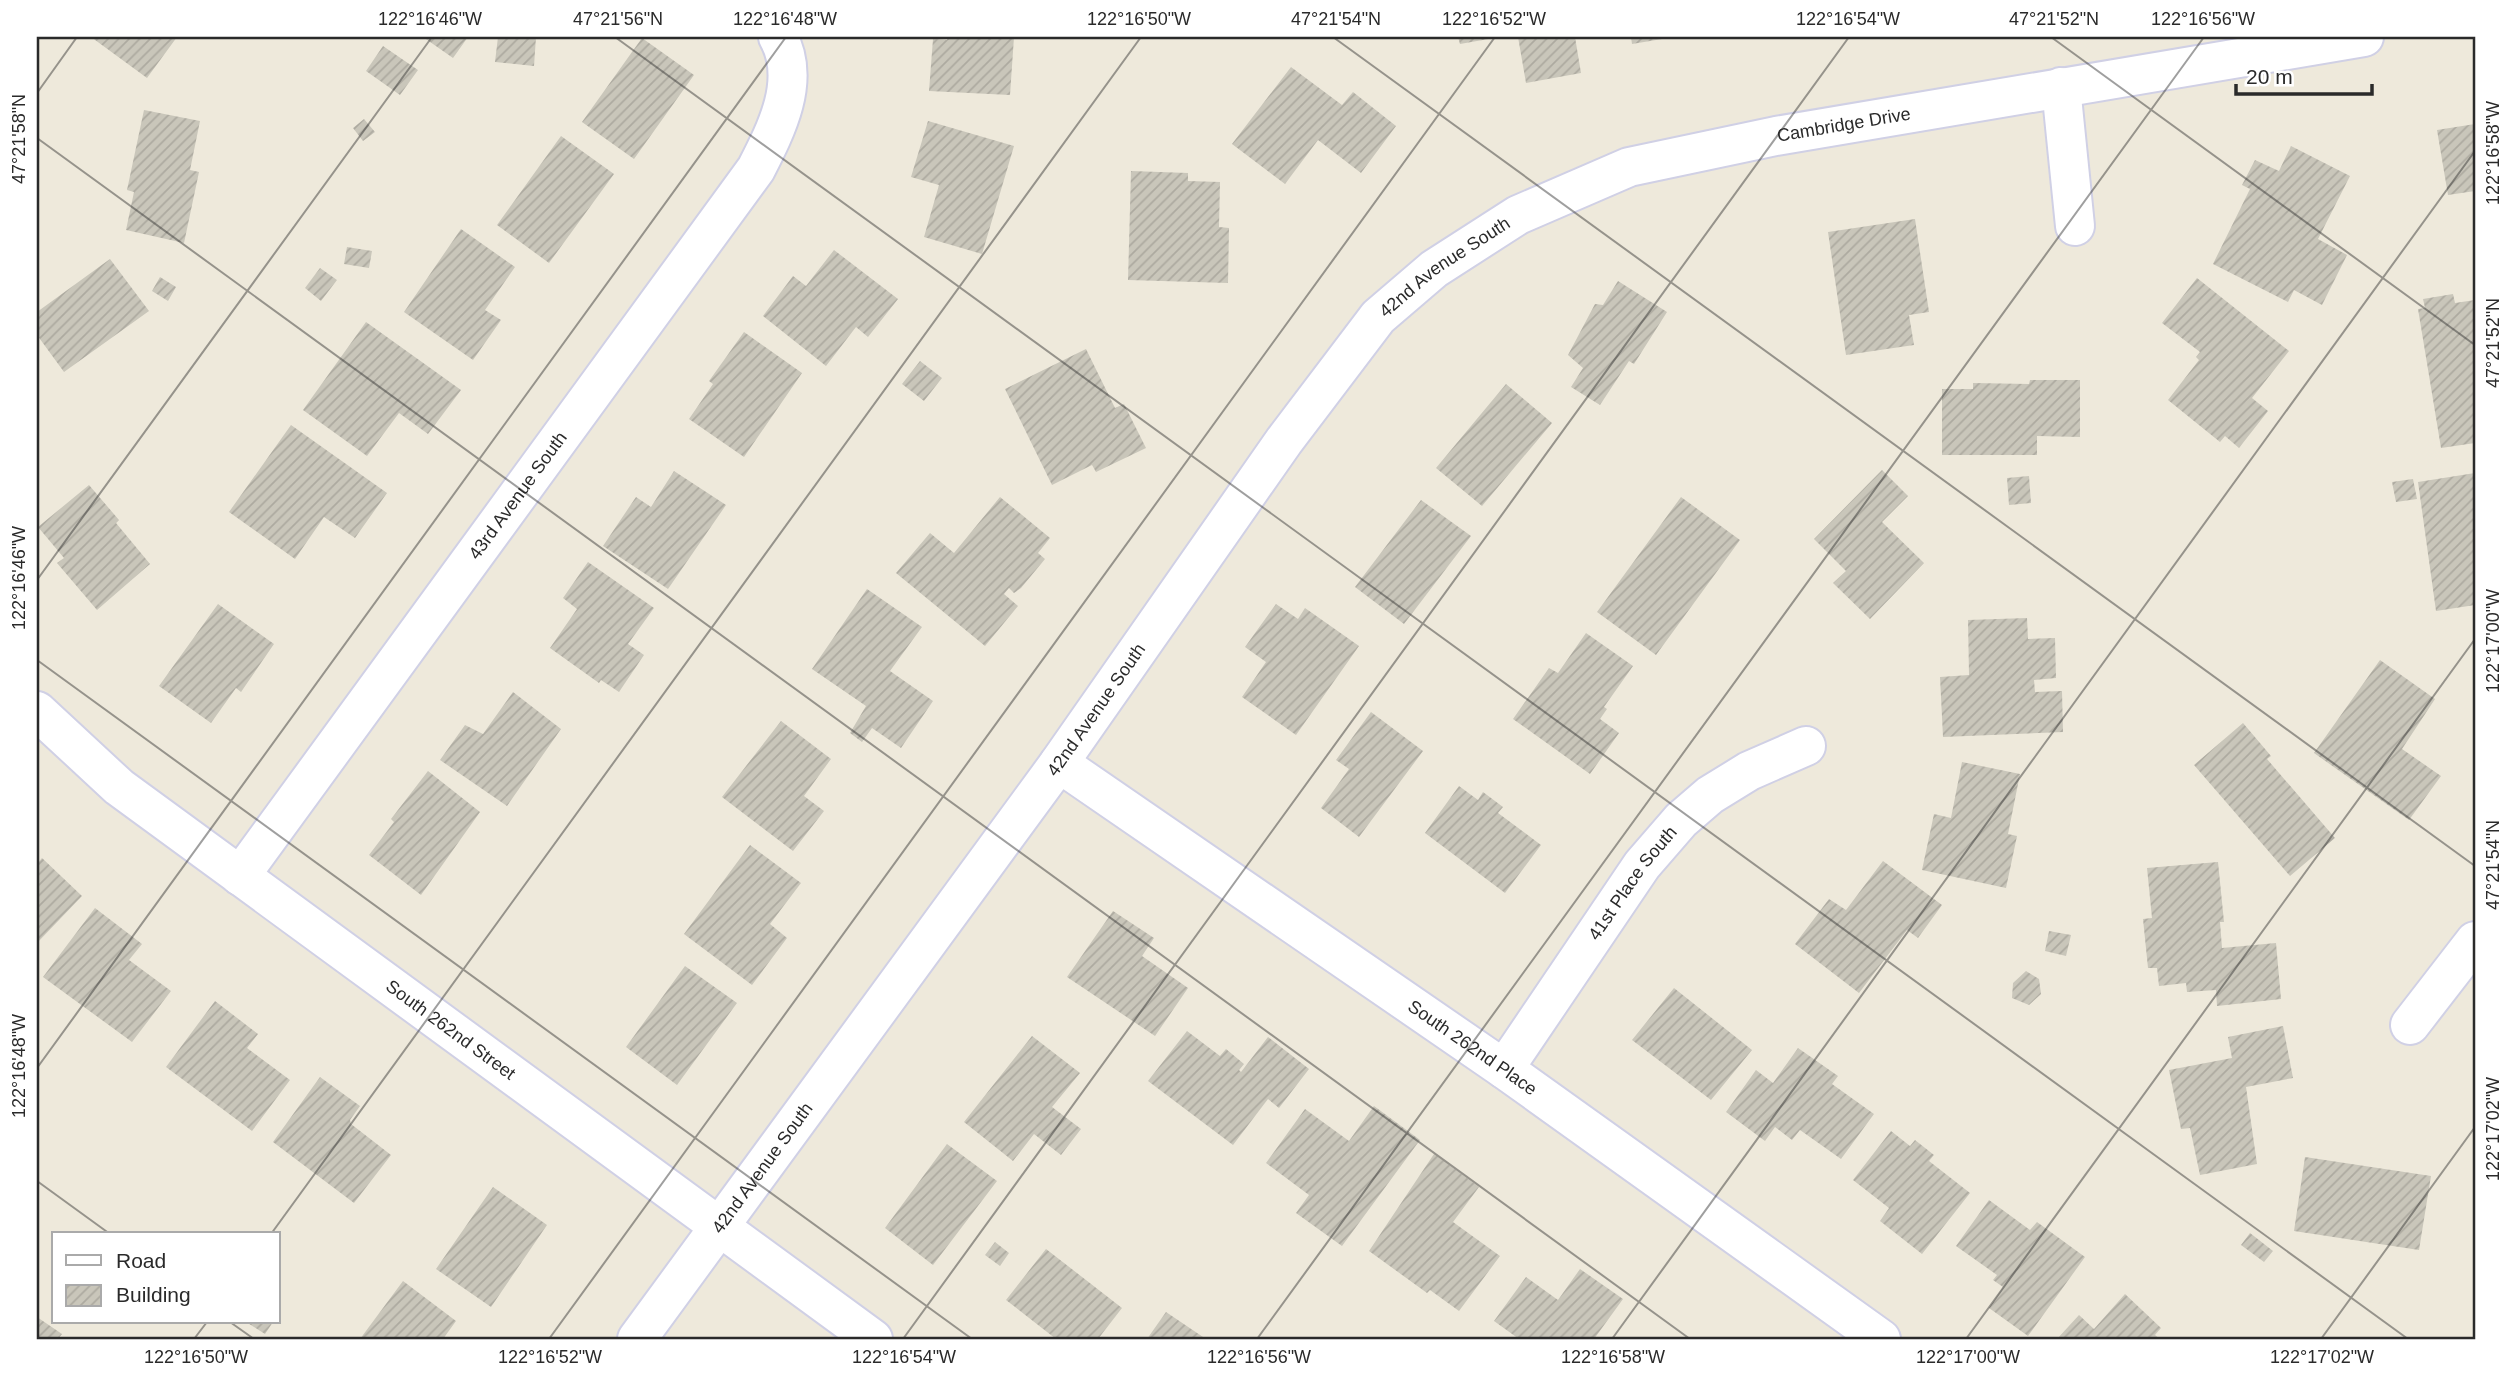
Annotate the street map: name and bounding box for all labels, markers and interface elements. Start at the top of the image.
text: 122°16'46"W [378,9,482,29]
text: 47°21'56"N [573,9,663,29]
text: 122°16'48"W [733,9,837,29]
text: 122°16'50"W [1087,9,1191,29]
text: 47°21'54"N [1291,9,1381,29]
text: 122°16'52"W [1442,9,1546,29]
text: 122°16'54"W [1796,9,1900,29]
text: 47°21'52"N [2009,9,2099,29]
text: 122°16'56"W [2151,9,2255,29]
scale bar [2236,52,2372,96]
text: 20 m [2246,65,2293,88]
text: 47°21'58"N [9,94,29,184]
text: 122°16'58"W [2483,101,2503,205]
street label: Cambridge Drive [1776,104,1912,146]
street label: 42nd Avenue South [1375,213,1514,321]
text: 47°21'52"N [2483,298,2503,388]
street label: 43rd Avenue South [465,428,571,563]
text: 122°16'46"W [9,526,29,630]
text: 122°17'00"W [2483,589,2503,693]
street label: 42nd Avenue South [1043,640,1149,780]
text: 47°21'54"N [2483,820,2503,910]
street label: 41st Place South [1584,822,1681,944]
street label: South 262nd Street [382,976,519,1084]
street label: South 262nd Place [1404,996,1541,1099]
text: 122°16'48"W [9,1014,29,1118]
text: 122°17'02"W [2483,1077,2503,1181]
street label: 42nd Avenue South [708,1099,817,1237]
legend [52,1232,280,1324]
text: Road [116,1249,166,1272]
text: Building [116,1283,191,1306]
text: 122°16'50"W [144,1347,248,1367]
text: 122°16'52"W [498,1347,602,1367]
text: 122°16'54"W [852,1347,956,1367]
text: 122°16'56"W [1207,1347,1311,1367]
text: 122°16'58"W [1561,1347,1665,1367]
text: 122°17'00"W [1916,1347,2020,1367]
text: 122°17'02"W [2270,1347,2374,1367]

